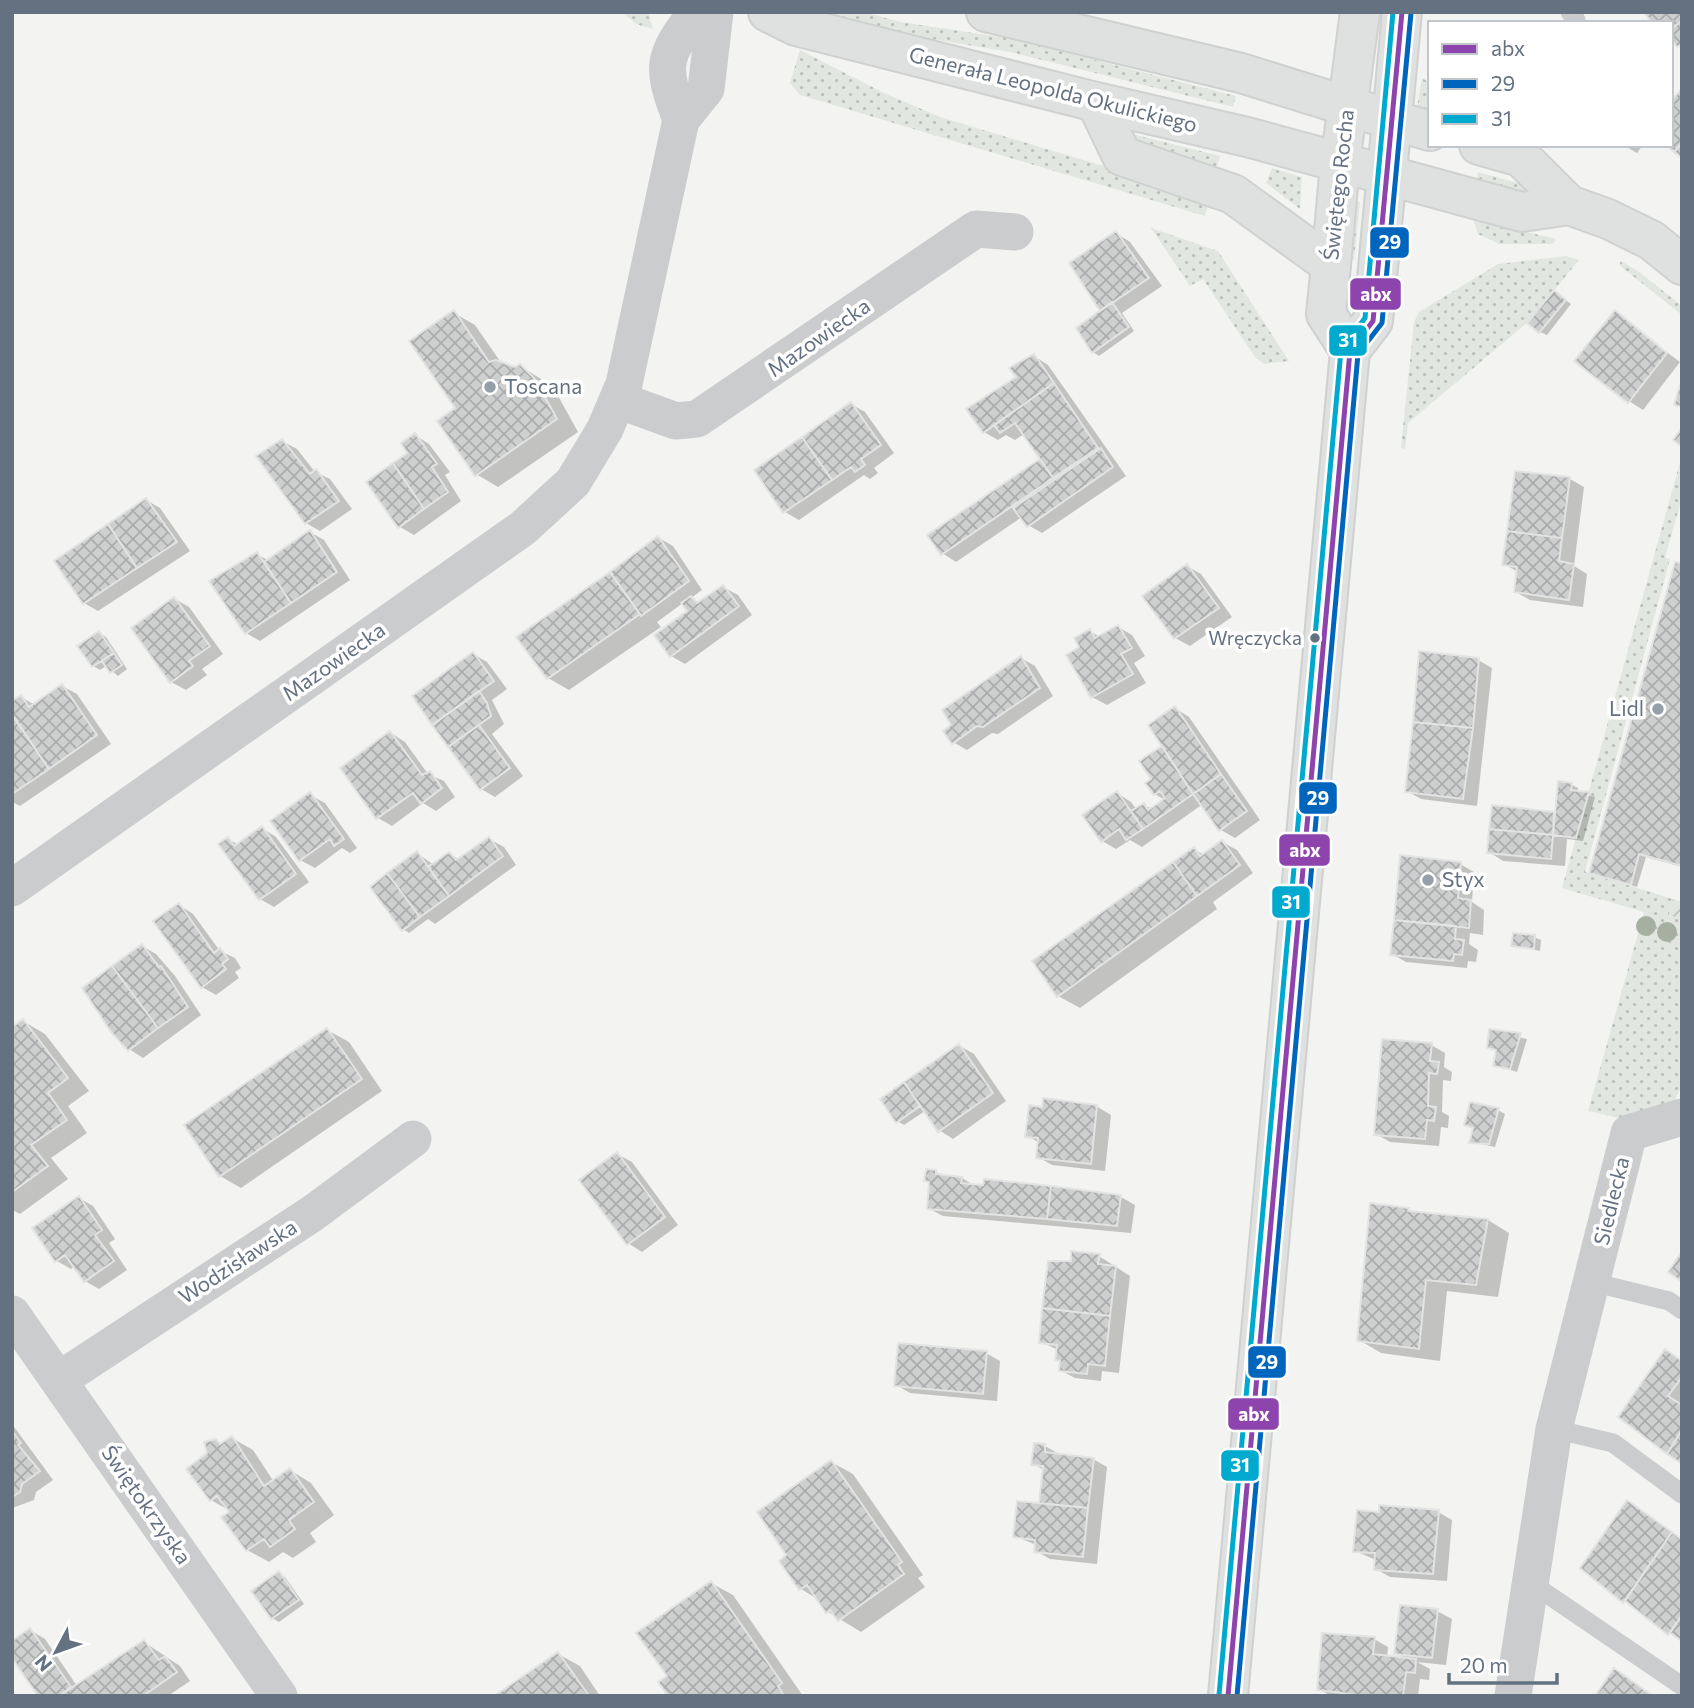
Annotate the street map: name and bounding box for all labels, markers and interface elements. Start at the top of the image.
legend [1428,21,1673,147]
text: abx [1491,35,1525,60]
street label: Generała Leopolda Okulickiego [907,41,1200,136]
text: 29 [1491,70,1515,95]
text: 31 [1491,105,1512,130]
street label: Świętego Rocha [1317,108,1358,262]
line badge: 29 [1369,226,1410,259]
text: 29 [1379,230,1401,253]
line badge: abx [1349,277,1402,311]
text: abx [1360,282,1392,305]
street label: Mazowiecka [762,292,874,381]
line badge: 31 [1328,324,1368,357]
text: 31 [1338,328,1358,351]
place label: Toscana [504,373,582,398]
marker: Toscana [482,379,498,395]
street label: Mazowiecka [277,616,389,705]
place label: Wręczycka [1208,626,1302,649]
marker: Wręczycka [1308,631,1322,645]
place label: Lidl [1609,695,1644,720]
marker: Lidl [1650,701,1666,717]
line badge: 29 [1298,781,1338,815]
text: 29 [1307,786,1329,809]
line badge: abx [1278,833,1331,867]
text: abx [1289,838,1321,861]
place label: Styx [1442,866,1485,891]
marker: Styx [1420,872,1436,888]
line badge: 31 [1271,885,1311,919]
text: 31 [1281,890,1301,913]
street label: Siedlecka [1588,1154,1634,1247]
street label: Wodzisławska [173,1213,301,1308]
line badge: 29 [1247,1345,1287,1379]
text: 29 [1256,1350,1278,1373]
line badge: abx [1227,1397,1280,1431]
text: abx [1238,1402,1270,1425]
street label: Świętokrzyska [97,1440,197,1568]
line badge: 31 [1220,1449,1260,1482]
text: 31 [1230,1453,1250,1476]
north arrow [21,1617,91,1687]
scale bar [1449,1642,1558,1686]
text: N [29,1651,56,1676]
text: 20 m [1460,1652,1508,1677]

